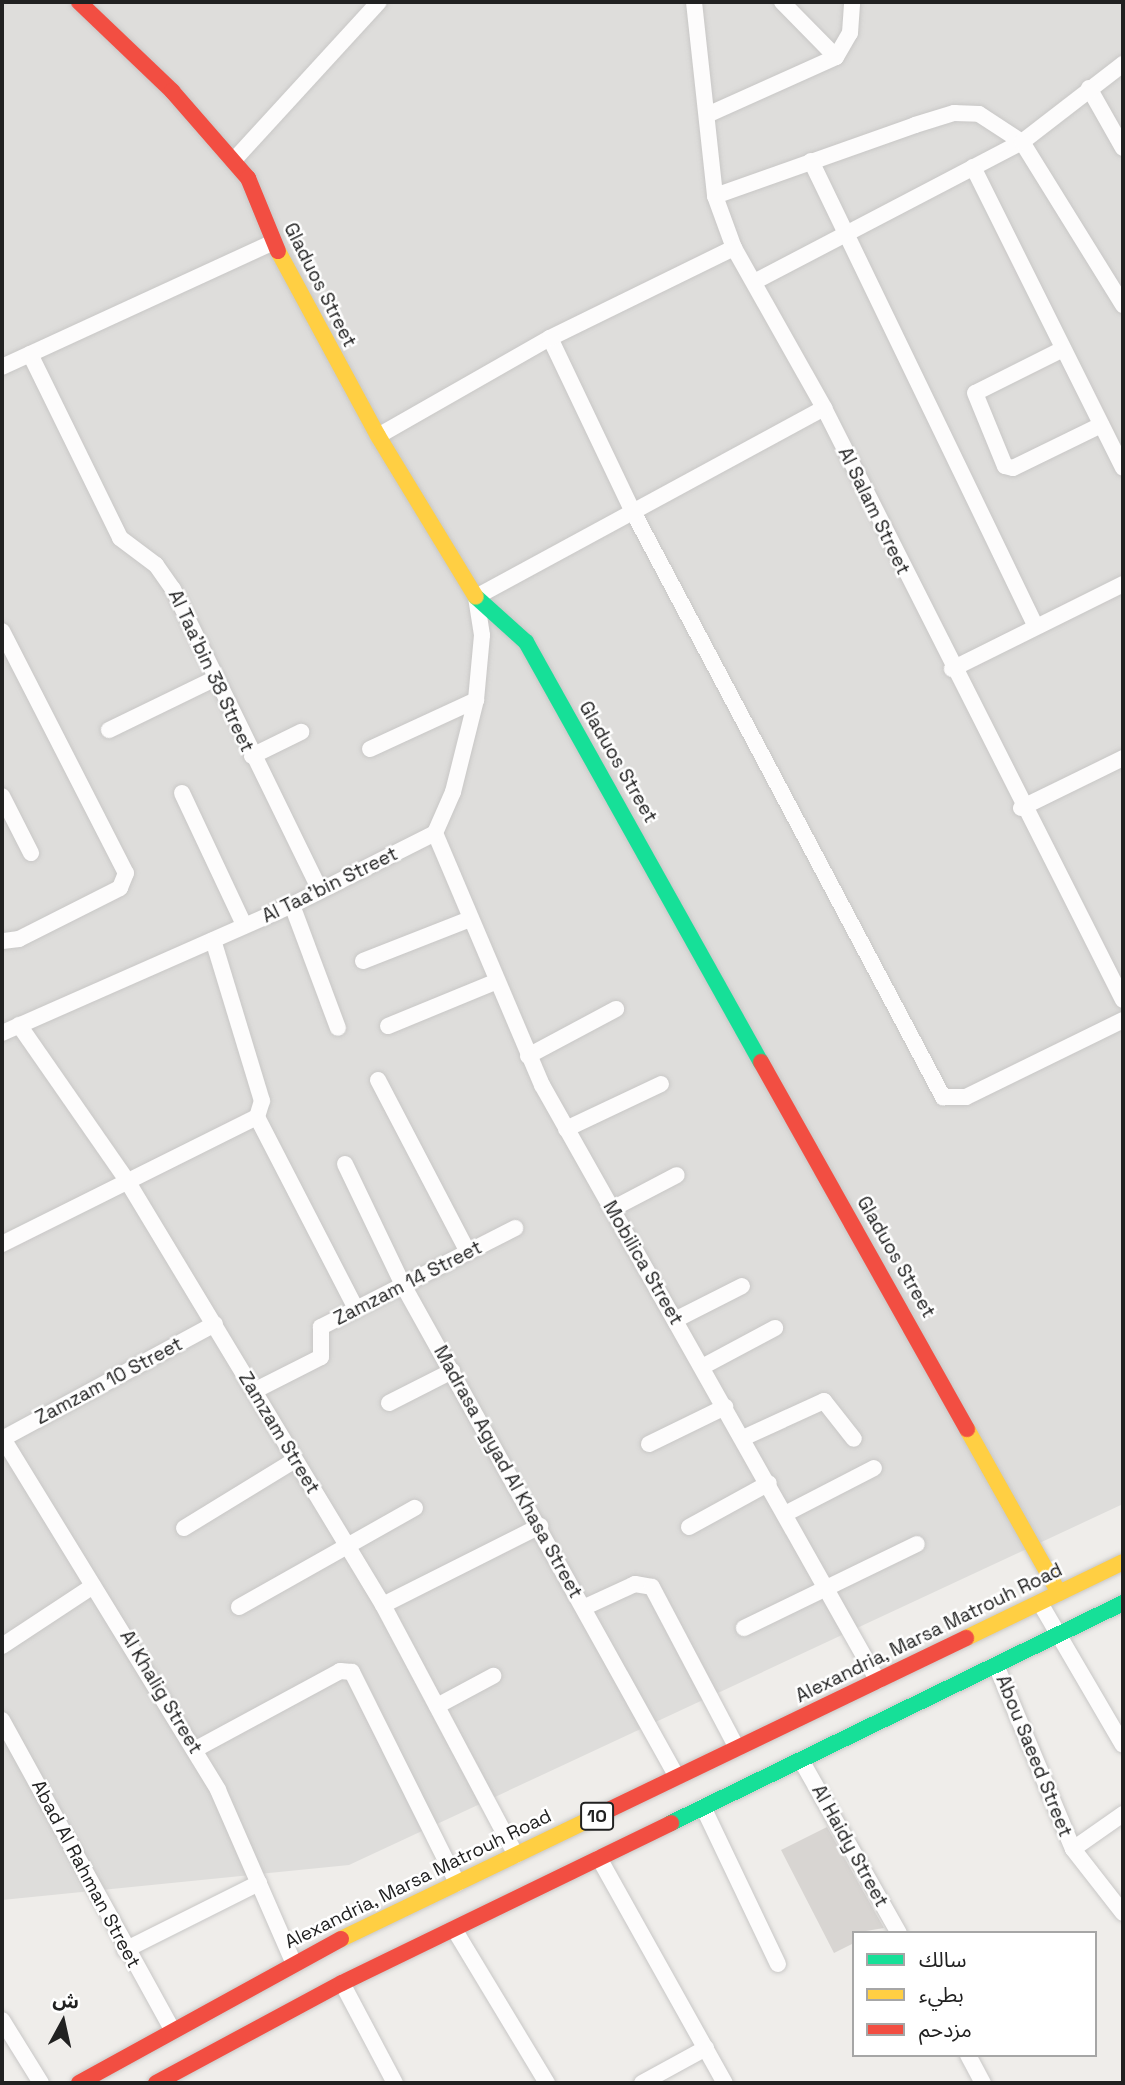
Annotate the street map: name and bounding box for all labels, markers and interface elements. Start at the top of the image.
street label: Gladuos Street [279,219,361,351]
street label: Al Salam Street [833,444,915,578]
street label: Al Taa'bin 38 Street [163,586,259,756]
street label: Gladuos Street [574,697,662,827]
street label: Al Taa'bin Street [258,842,402,928]
street label: Gladuos Street [852,1192,940,1322]
street label: Mobilica Street [598,1197,688,1329]
street label: Zamzam 14 Street [330,1236,486,1330]
street label: Zamzam 10 Street [32,1333,186,1429]
street label: Madrasa Agyad Al Khasa Street [429,1342,587,1602]
street label: Zamzam Street [234,1368,324,1498]
street label: Alexandria, Marsa Matrouh Road [792,1558,1066,1708]
street label: Al Khalig Street [115,1626,207,1758]
street label: Abou Saeed Street [991,1672,1077,1840]
street label: Abad Al Rahman Street [27,1776,145,1972]
street label: Al Haidy Street [807,1781,893,1911]
road number: 10 [580,1802,614,1830]
street label: Alexandria, Marsa Matrouh Road [281,1804,555,1954]
legend [852,1931,1097,2057]
text: سالك [919,1946,966,1973]
text: بطيء [919,1981,964,2008]
north arrow [28,1987,98,2057]
text: ش [51,1987,81,2015]
text: مزدحم [919,2016,972,2043]

